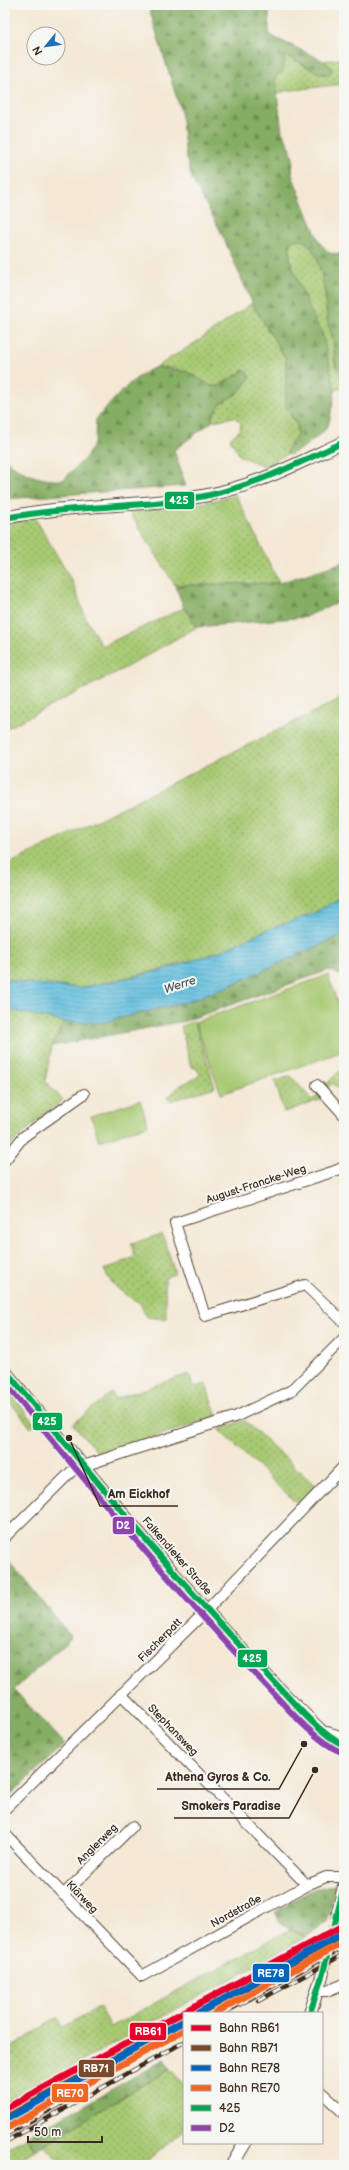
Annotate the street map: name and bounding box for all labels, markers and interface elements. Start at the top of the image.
north arrow [26,26,66,66]
text: N [30,44,45,57]
line badge: 425 [164,491,195,510]
text: 425 [169,494,189,507]
water label: Werre [162,973,198,997]
street label: August-Francke-Weg [204,1162,308,1206]
line badge: 425 [32,1412,63,1431]
text: 425 [37,1415,57,1428]
callout: Am Eickhof [100,1482,178,1506]
text: Am Eickhof [107,1487,170,1502]
street label: Falkendieker Straße [140,1514,215,1598]
line badge: D2 [112,1516,135,1535]
text: D2 [116,1519,131,1532]
street label: Fischerpatt [135,1615,185,1665]
line badge: 425 [237,1649,268,1668]
text: 425 [242,1652,262,1665]
street label: Stephansweg [145,1701,201,1759]
callout: Athena Gyros & Co. [157,1765,279,1789]
text: Athena Gyros & Co. [164,1770,271,1785]
callout: Smokers Paradise [174,1794,289,1818]
text: Smokers Paradise [181,1799,281,1814]
street label: Anglerweg [74,1821,120,1867]
street label: Klärweg [63,1878,101,1916]
street label: Nordstraße [208,1892,264,1930]
line badge: RE78 [252,1963,290,1983]
text: RE78 [257,1967,285,1980]
legend [183,2012,323,2144]
text: Bahn RB61 [219,2021,279,2036]
line badge: RB61 [129,2022,167,2041]
text: RB61 [135,2025,161,2038]
text: Bahn RB71 [219,2041,278,2056]
line badge: RB71 [78,2059,115,2078]
text: Bahn RE78 [219,2061,280,2076]
text: RB71 [83,2062,109,2075]
text: Bahn RE70 [219,2081,280,2096]
line badge: RE70 [51,2083,89,2103]
text: RE70 [56,2087,84,2100]
text: 425 [219,2101,240,2116]
scale bar [28,2118,102,2144]
text: D2 [219,2121,235,2136]
text: 50 m [34,2125,61,2140]

